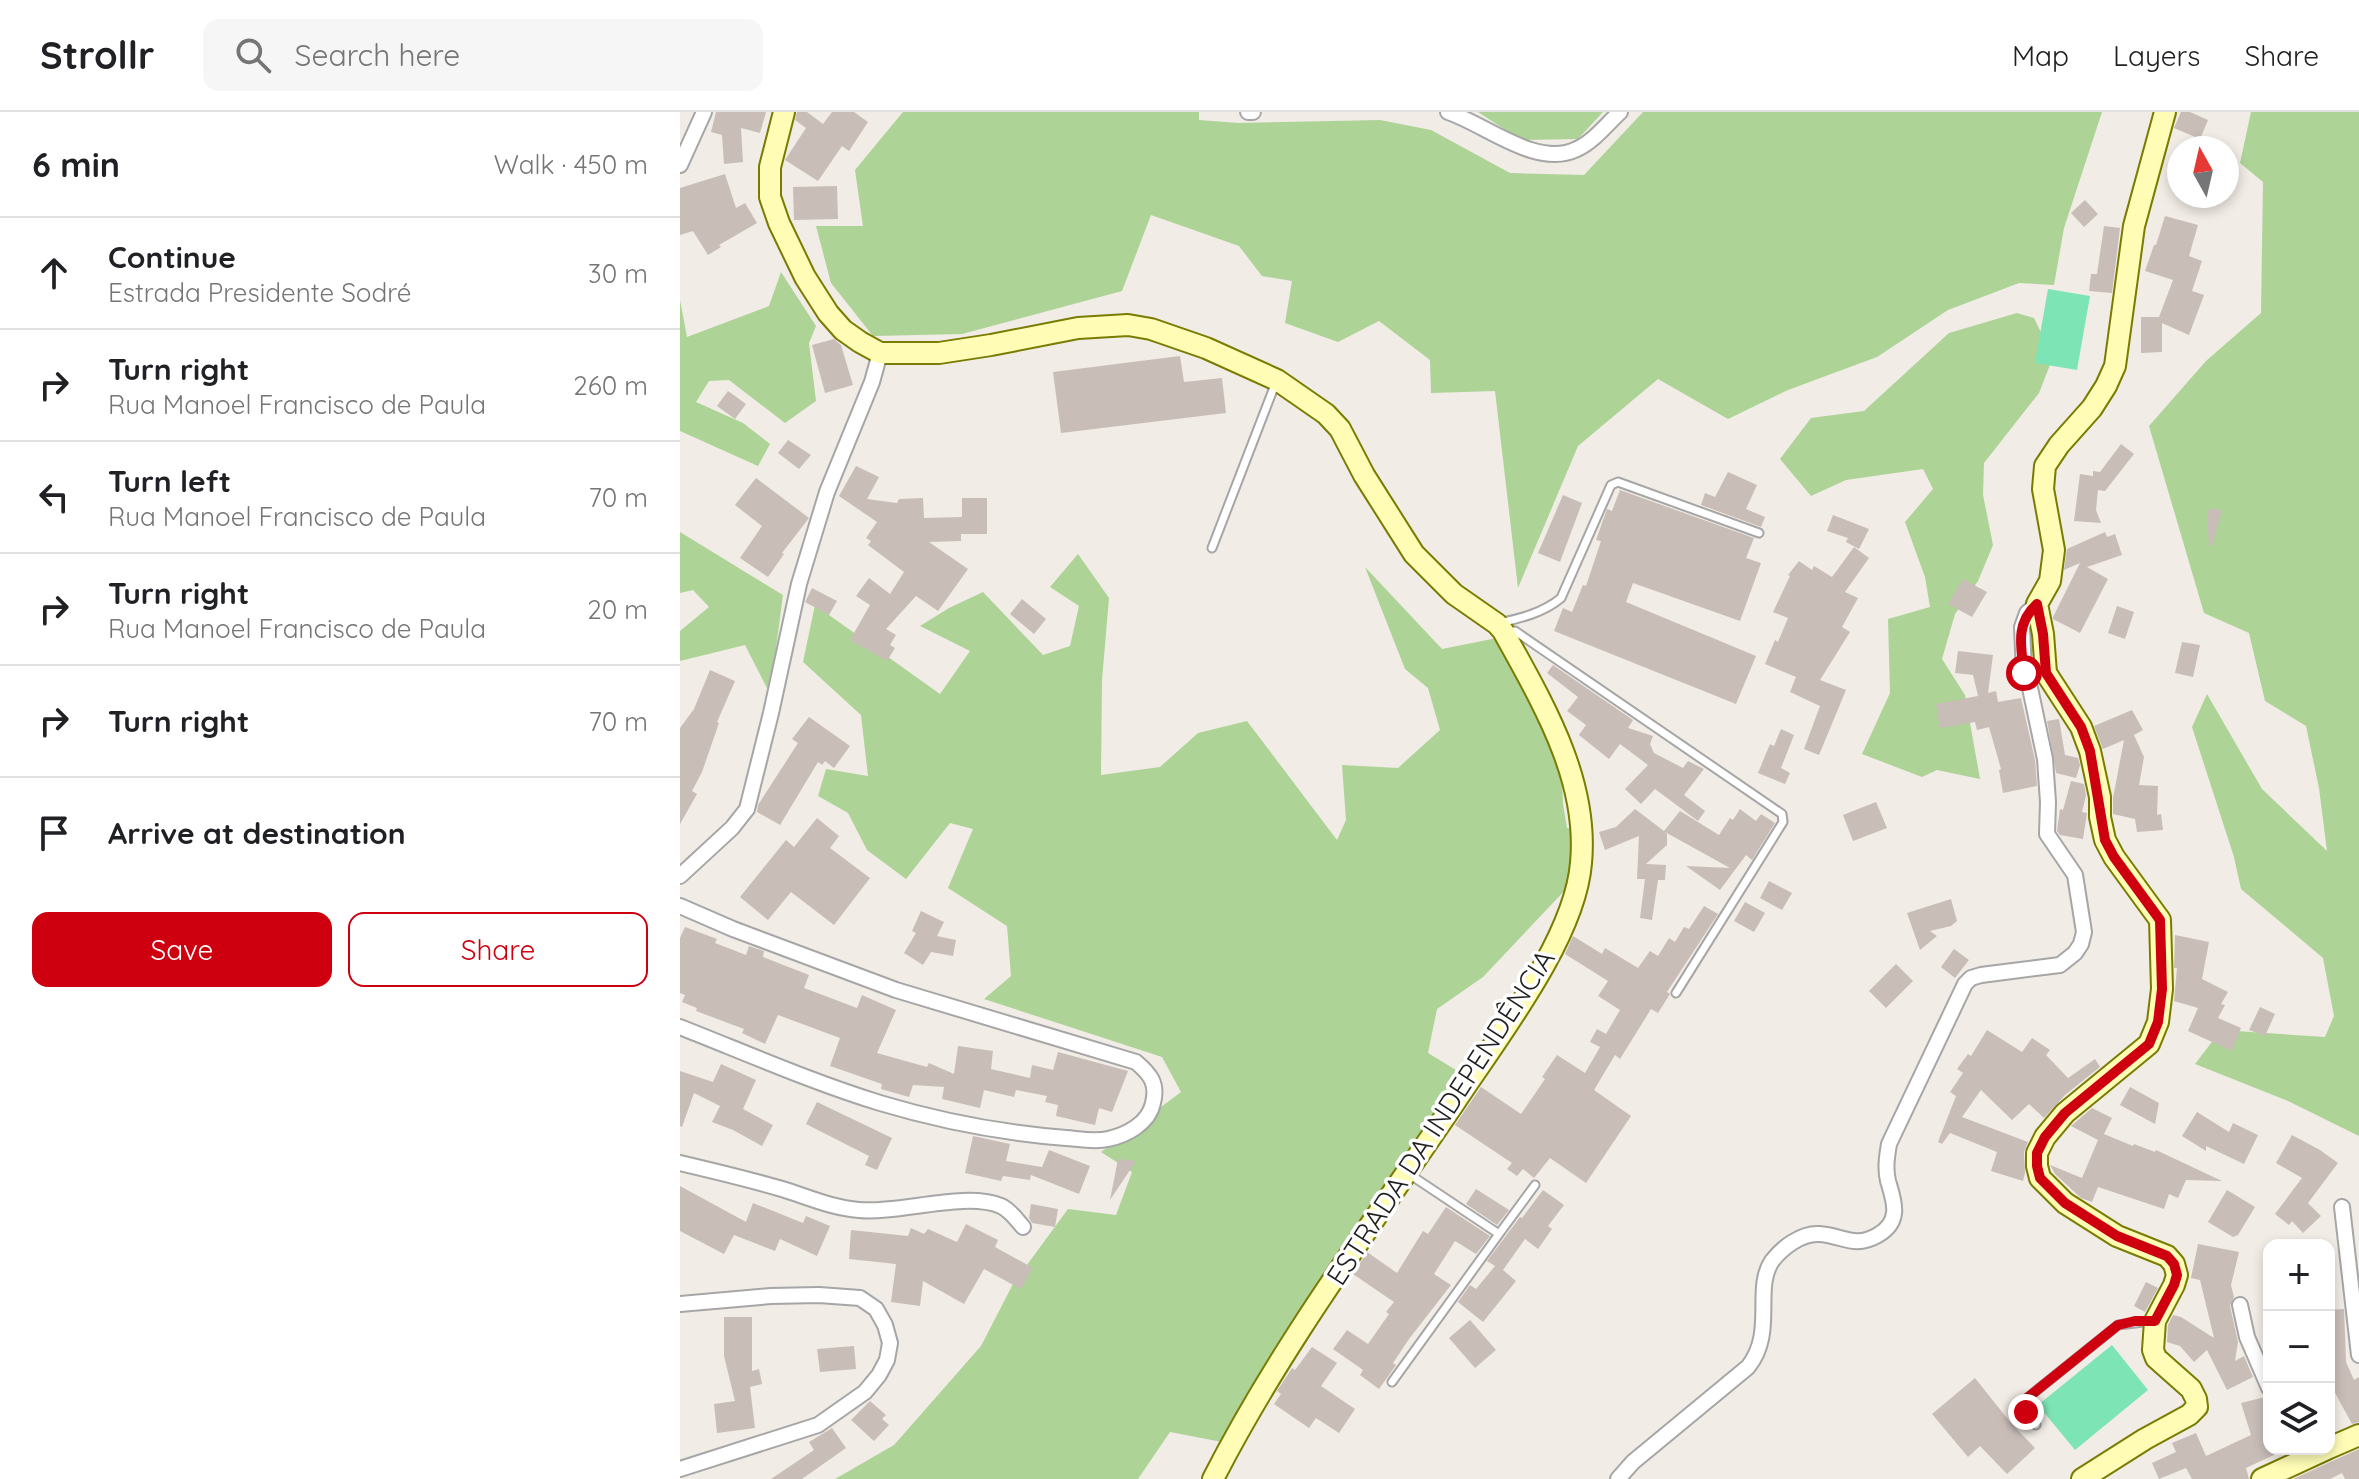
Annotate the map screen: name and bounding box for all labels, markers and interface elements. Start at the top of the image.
search box [203,19,763,91]
text: Strollr [40,31,155,79]
icon: search [231,33,275,77]
text: Search here [295,36,460,74]
text: Map [2012,38,2069,73]
text: Layers [2113,38,2200,73]
text: Share [2244,38,2319,73]
north arrow [2167,136,2239,208]
text: 6 min [32,143,120,186]
text: Walk · 450 m [494,148,648,181]
text: Continue [108,238,236,276]
icon: ahead [32,251,76,295]
text: 30 m [588,257,648,290]
text: Estrada Presidente Sodré [108,276,411,309]
text: Turn right [108,350,249,388]
icon: right [32,363,76,407]
text: 260 m [573,369,648,402]
text: Rua Manoel Francisco de Paula [108,388,486,421]
text: Turn left [108,462,231,500]
icon: left [32,475,76,519]
text: 70 m [588,481,648,514]
text: Rua Manoel Francisco de Paula [108,500,486,533]
text: Turn right [108,574,249,612]
icon: right [32,587,76,631]
text: 20 m [587,593,648,626]
text: Rua Manoel Francisco de Paula [108,612,486,645]
route start [2006,655,2042,691]
icon: right [32,699,76,743]
text: Turn right [108,702,249,740]
text: 70 m [588,705,648,738]
icon: arrive [32,811,76,855]
text: Arrive at destination [108,814,406,852]
button: Save [32,912,332,987]
button: Share [348,912,648,987]
street label: ESTRADA DA INDEPENDÊNCIA [1318,943,1562,1291]
map controls [2263,1239,2335,1455]
button: + [2263,1239,2335,1311]
button: − [2263,1311,2335,1383]
button: layers [2263,1383,2335,1455]
route end [2008,1394,2044,1430]

